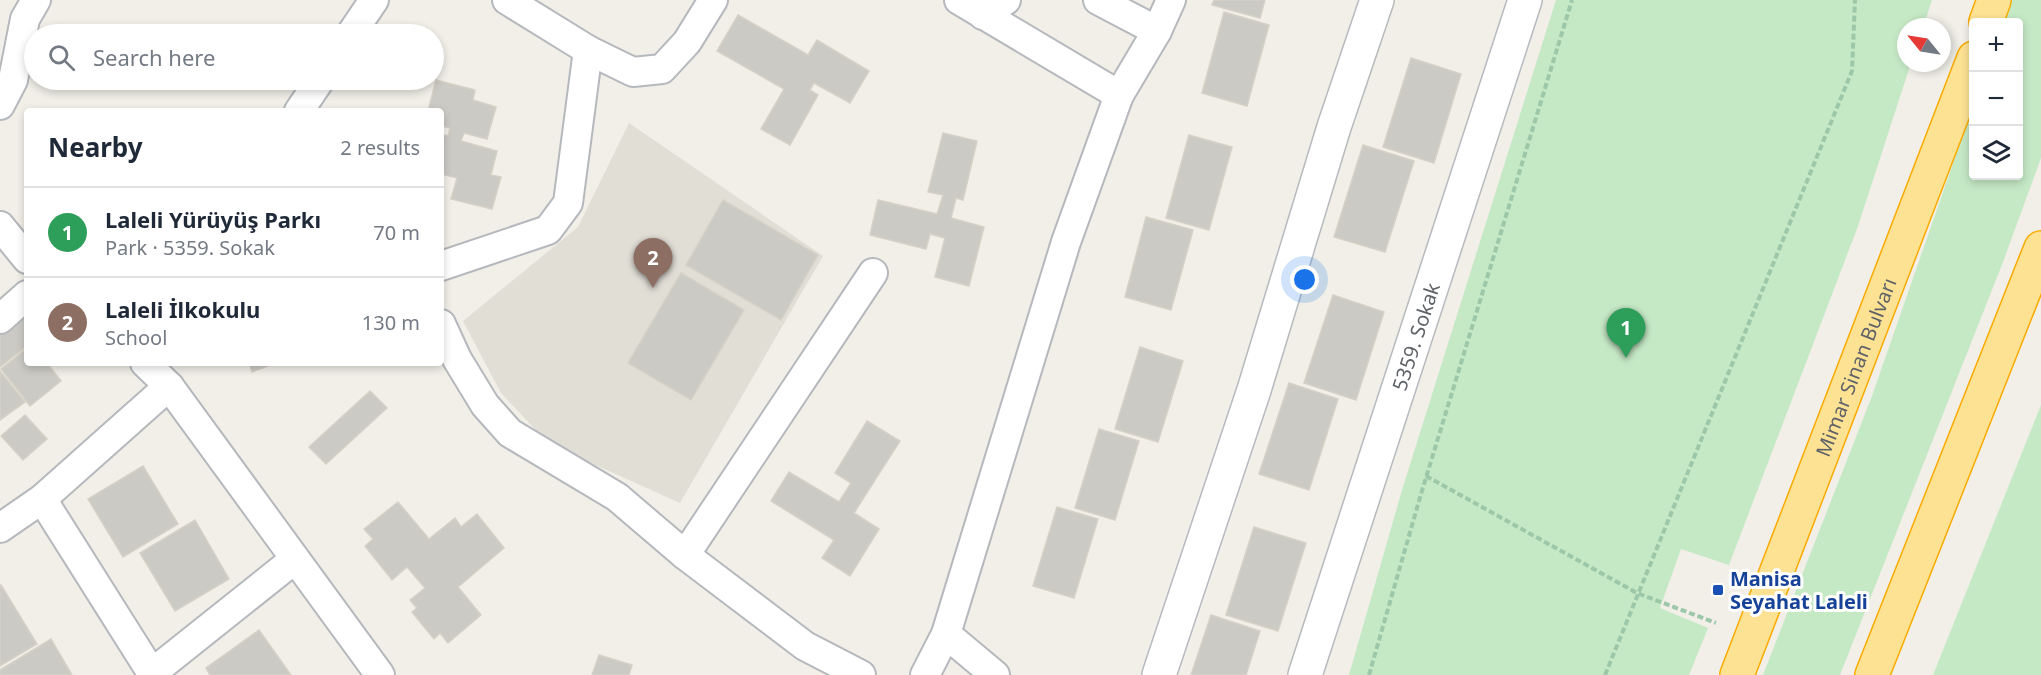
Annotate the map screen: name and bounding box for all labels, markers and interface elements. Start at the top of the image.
north arrow [1897,18,1951,72]
map controls [1969,18,2023,180]
button: + [1969,18,2023,72]
search box [24,24,444,90]
icon: search [45,41,78,74]
text: Search here [93,42,215,72]
button: − [1969,72,2023,126]
button: layers [1969,126,2023,180]
text: Nearby [48,129,143,165]
text: 2 results [340,134,420,161]
text: Laleli Yürüyüş Parkı [105,204,321,234]
text: 1 [62,219,73,246]
text: 70 m [373,219,420,246]
text: Park · 5359. Sokak [105,234,275,261]
pin: 2 [634,238,672,288]
your location [1290,265,1319,294]
street label: Mimar Sinan Bulvarı [1809,274,1902,460]
street label: 5359. Sokak [1385,279,1446,394]
text: Laleli İlkokulu [105,294,260,324]
pin: 1 [1606,308,1646,358]
text: 2 [62,309,73,336]
text: 130 m [362,309,420,336]
text: School [105,324,167,351]
place label: Manisa Seyahat Laleli [1730,565,1868,615]
marker: Manisa Seyahat Laleli [1711,583,1725,597]

